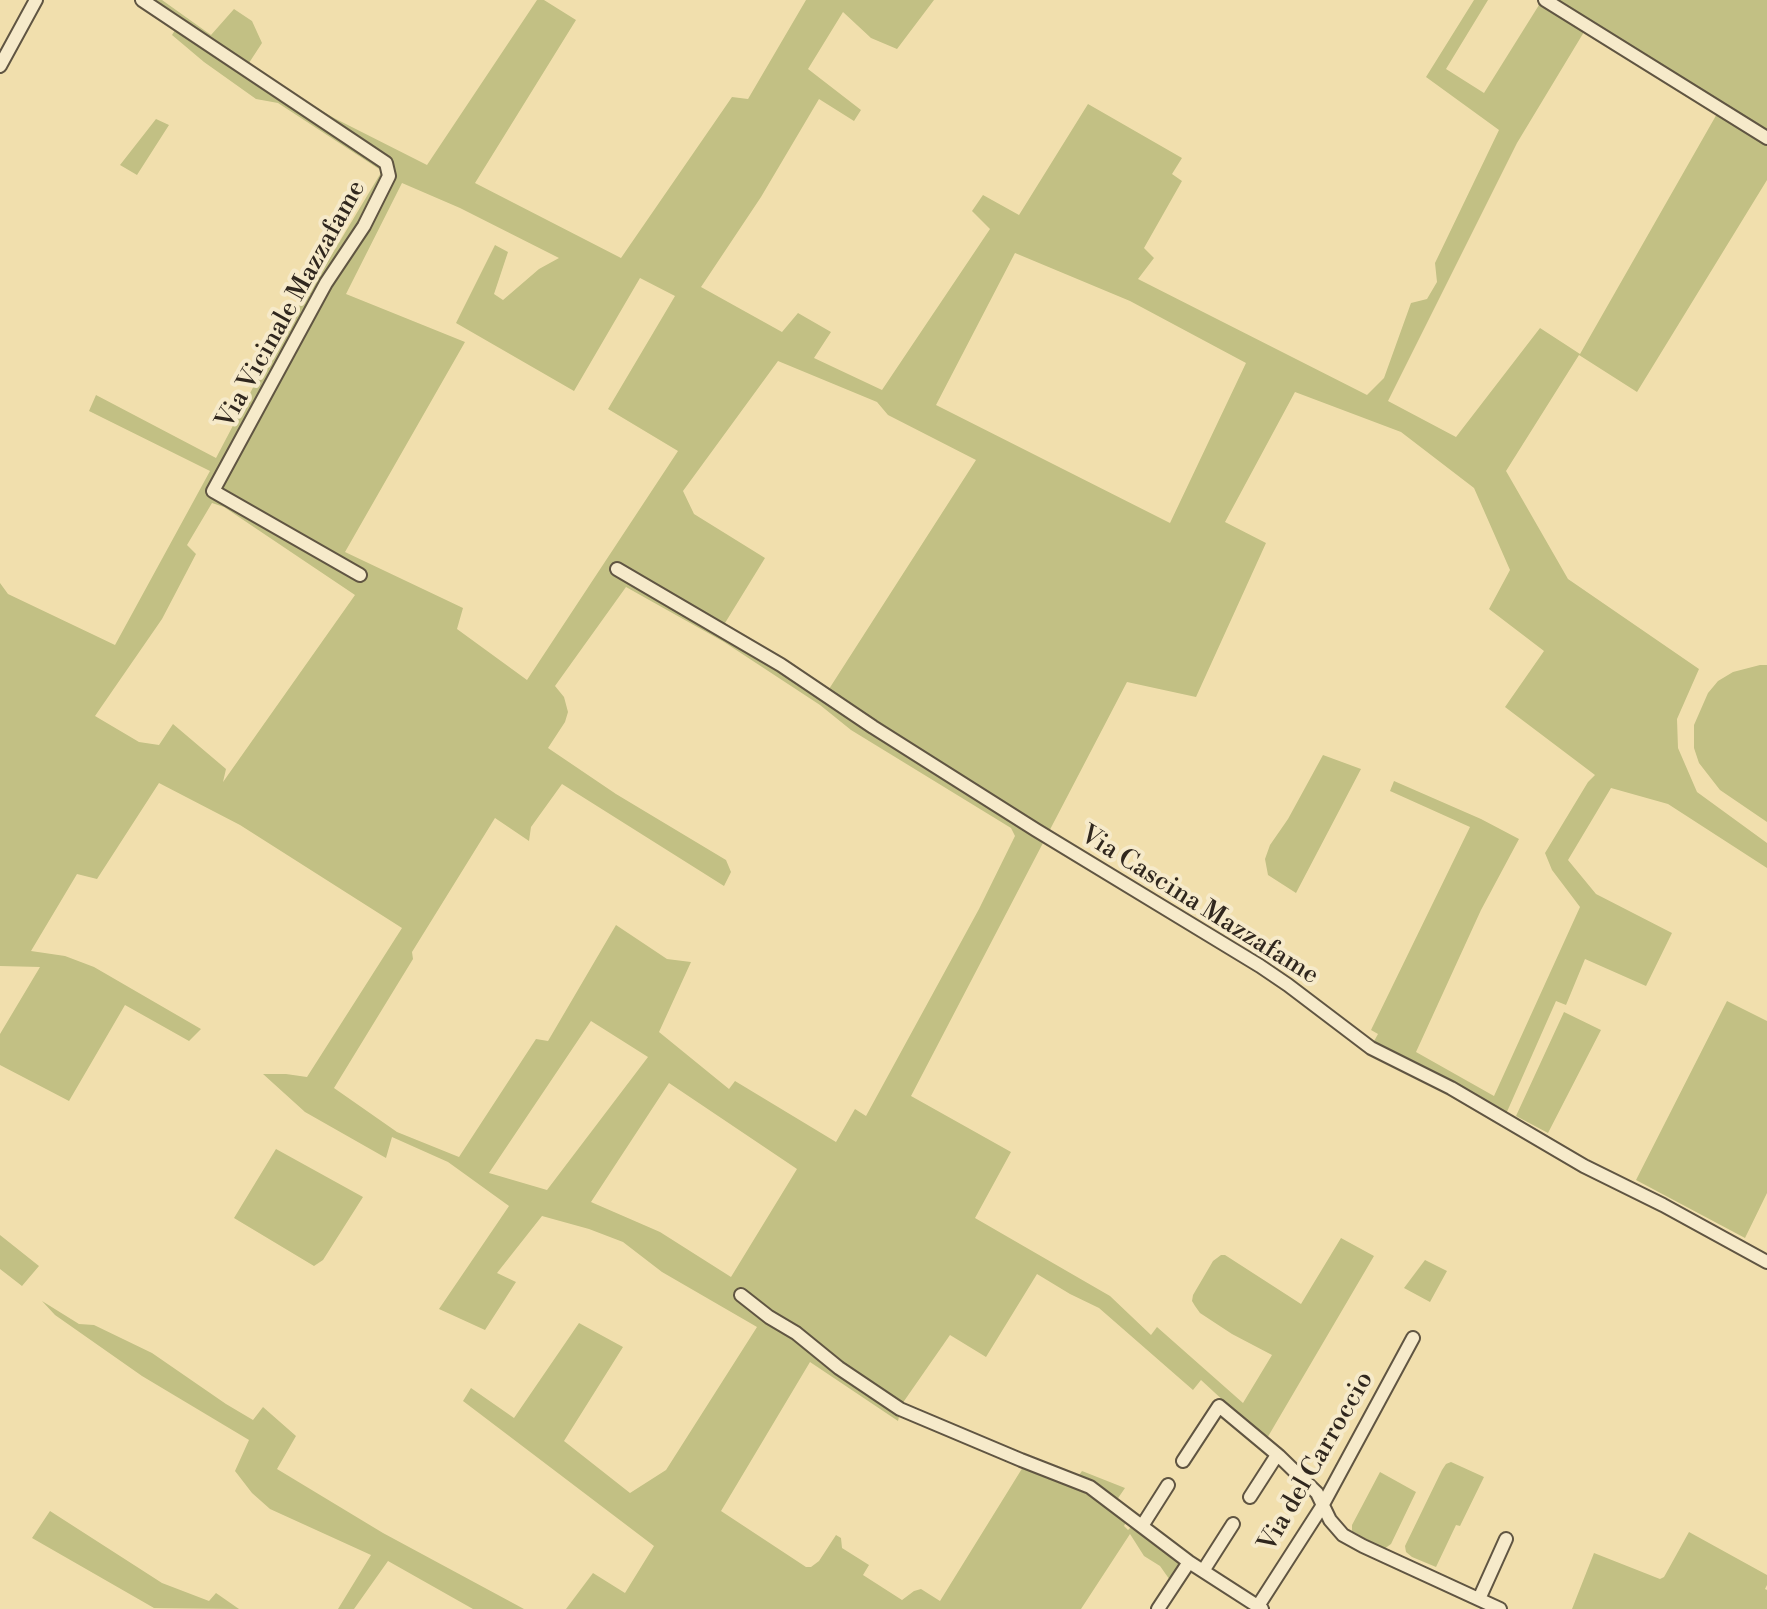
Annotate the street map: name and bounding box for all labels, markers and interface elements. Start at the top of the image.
street label: Via Vicinale Mazzafame [211,175,373,435]
street label: Via Cascina Mazzafame [1074,820,1324,992]
street label: Via del Carroccio [1253,1366,1381,1558]

